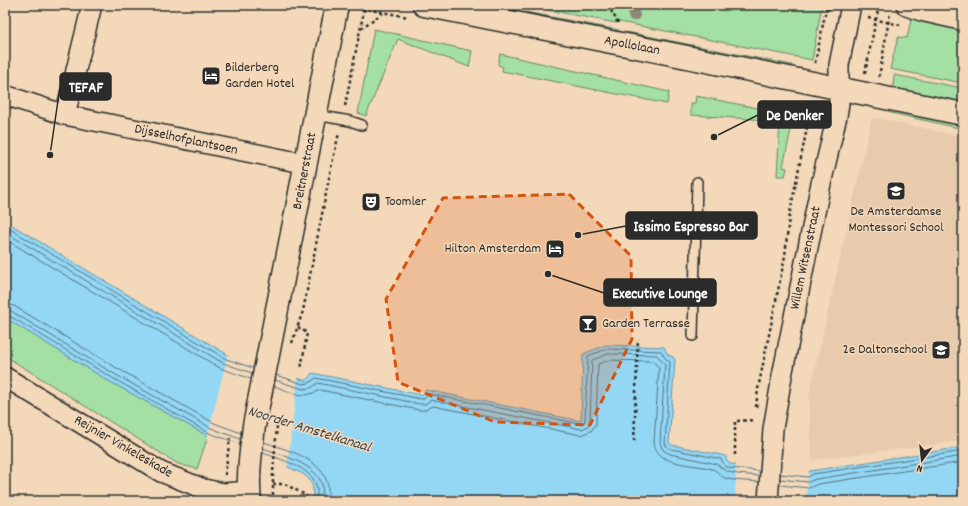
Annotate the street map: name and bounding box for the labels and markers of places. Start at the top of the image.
place label: Bilderberg Garden Hotel [225,58,295,94]
hotel icon: Bilderberg Garden Hotel [200,65,222,87]
callout: TEFAF [60,73,111,100]
callout: De Denker [758,101,831,128]
school or university icon: De Amsterdamse Montessori School [885,180,907,202]
theatre icon: Toomler [360,191,382,213]
place label: Toomler [385,192,427,212]
place label: De Amsterdamse Montessori School [848,202,944,238]
callout: Issimo Espresso Bar [626,212,757,239]
hotel icon: Hilton Amsterdam [544,238,566,260]
place label: Hilton Amsterdam [444,239,541,259]
callout: Executive Lounge [604,279,716,306]
bar icon: Garden Terrasse [577,313,599,335]
place label: Garden Terrasse [602,314,690,334]
school or university icon: 2e Daltonschool [930,339,952,361]
place label: 2e Daltonschool [843,340,928,360]

